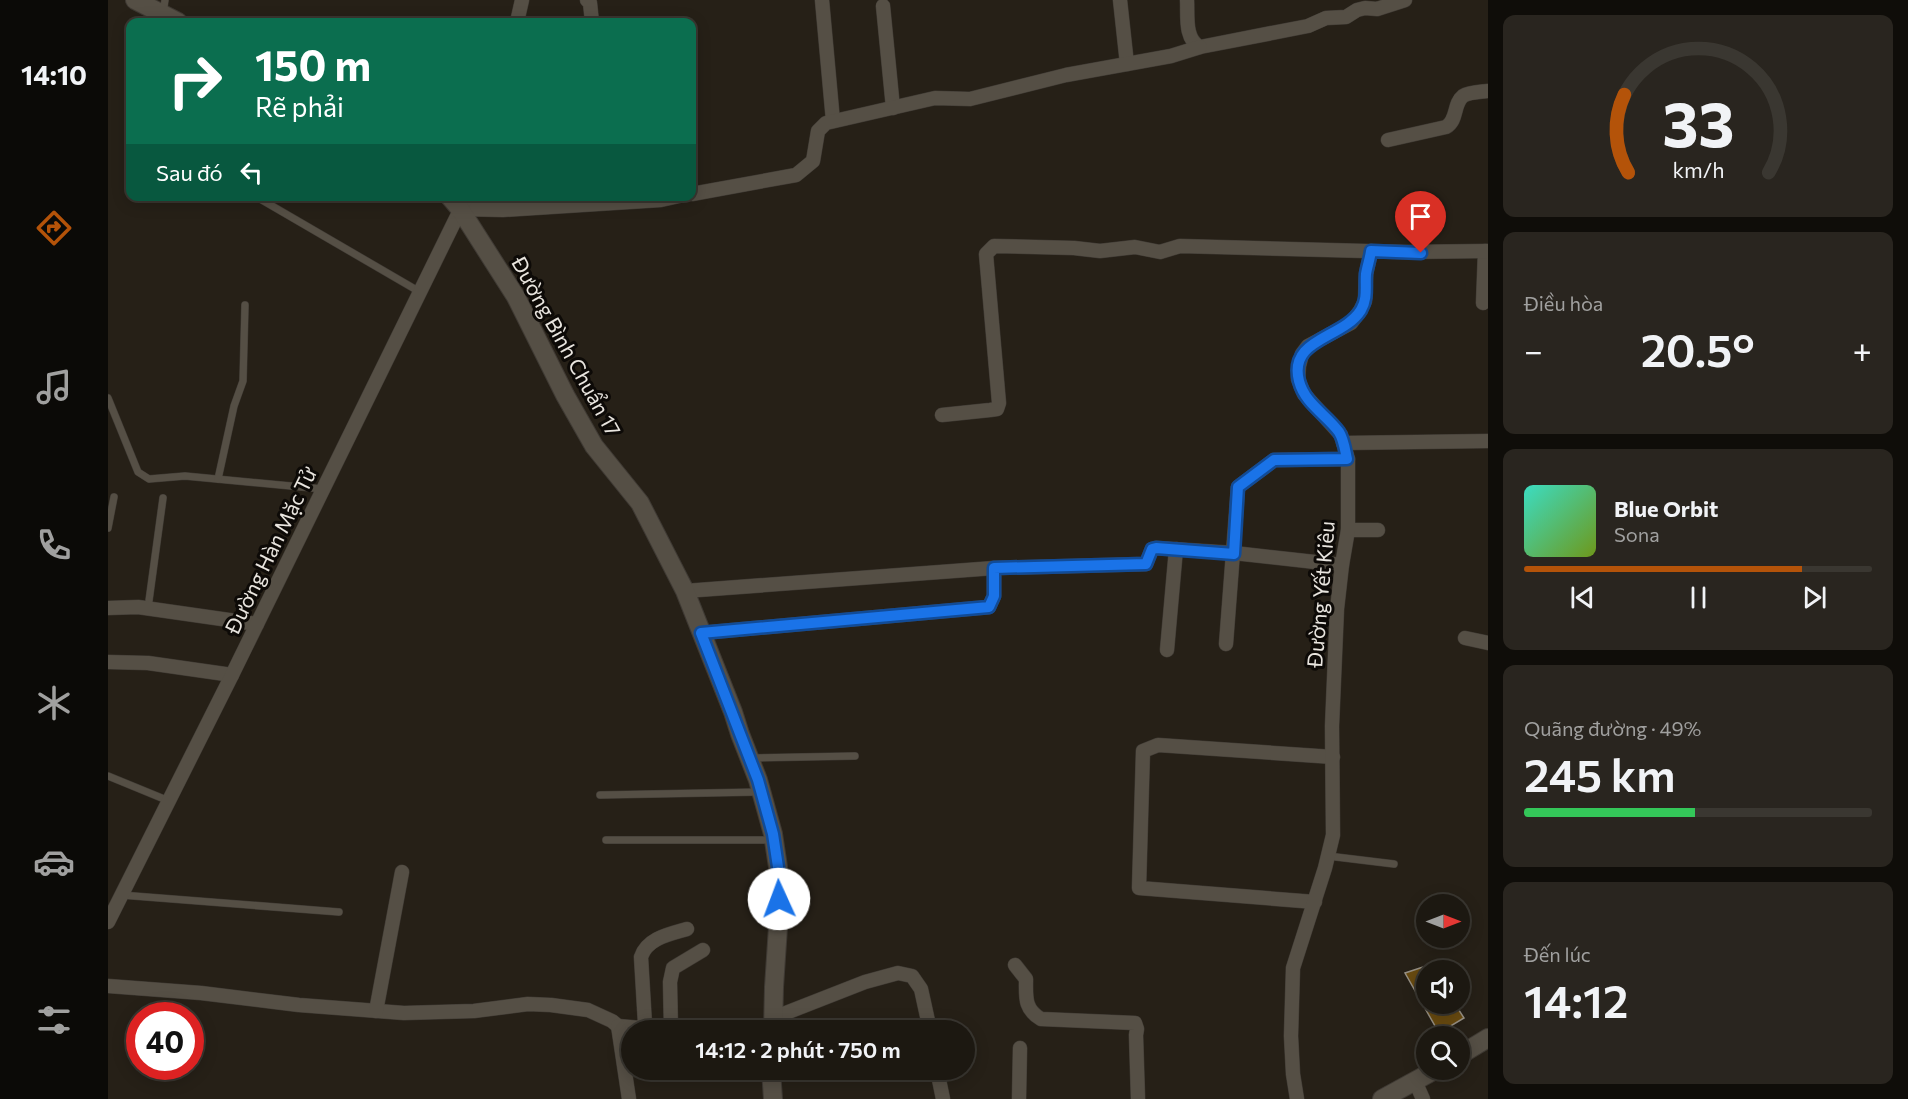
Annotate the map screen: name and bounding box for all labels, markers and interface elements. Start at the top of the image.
text: 150 m [255,38,371,90]
icon: right [156,42,234,120]
text: 14:10 [21,58,87,91]
text: 33 [1662,84,1734,160]
text: Rẽ phải [255,90,344,123]
icon: left [235,156,268,189]
text: km/h [1672,156,1724,182]
text: Sau đó [156,159,223,186]
pin [1395,191,1446,253]
icon: arrive [1404,200,1437,233]
icon: directions [33,207,75,249]
street label: Đường Bình Chuẩn 17 [507,251,627,440]
text: Điều hòa [1524,291,1603,315]
text: 20.5° [1641,321,1755,376]
text: − [1524,329,1543,370]
text: + [1853,329,1872,370]
icon: music [33,366,75,408]
street label: Đường Hàn Mặc Tử [218,462,321,638]
text: Blue Orbit [1614,495,1718,522]
street label: Đường Yết Kiêu [1301,520,1339,669]
text: Sona [1614,522,1660,546]
icon: phone [33,524,75,566]
icon: previous [1566,581,1599,614]
icon: pause [1682,581,1715,614]
icon: next [1798,581,1831,614]
icon: climate [33,682,75,724]
text: Quãng đường · 49% [1524,716,1701,740]
text: 245 km [1524,746,1675,801]
icon: car [33,841,75,883]
position arrow [747,867,811,931]
north arrow [1416,894,1470,948]
map controls [1416,894,1470,1080]
text: Đến lúc [1524,942,1591,966]
button: sound [1416,960,1470,1014]
text: 14:12 [1524,972,1628,1027]
icon: filters [33,999,75,1041]
speed limit sign: 40 [126,1002,204,1080]
button: search [1416,1026,1470,1080]
text: 14:12 · 2 phút · 750 m [695,1036,901,1063]

